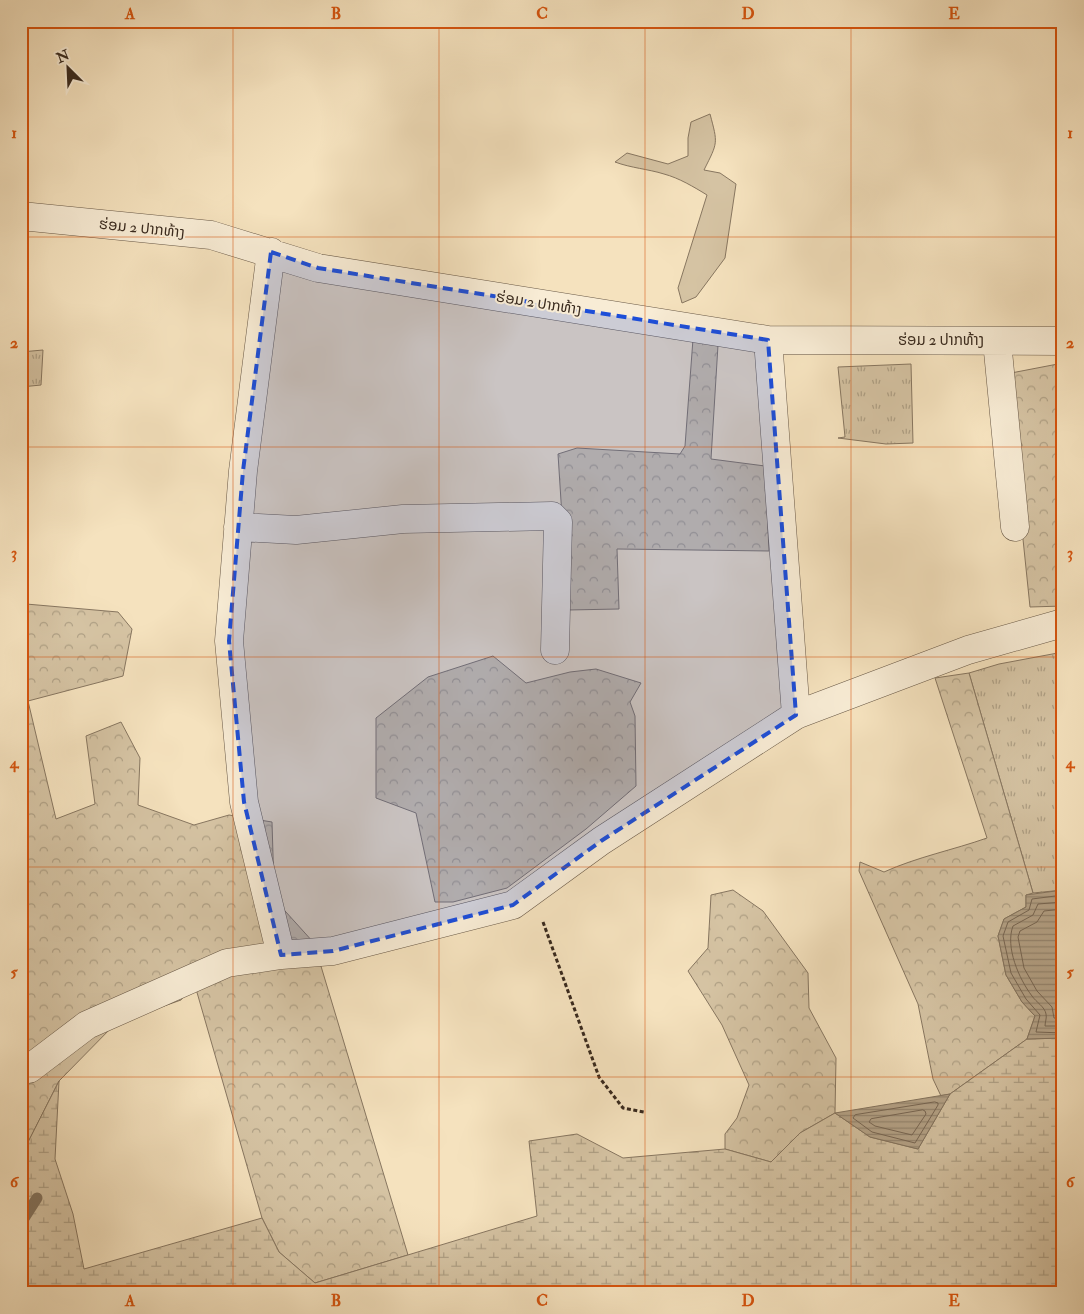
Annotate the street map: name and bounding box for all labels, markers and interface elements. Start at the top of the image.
text: A [124,4,136,24]
text: B [331,4,341,24]
text: C [536,4,548,24]
text: D [741,4,755,24]
text: E [948,4,960,24]
north arrow [42,42,92,92]
text: N [53,46,73,67]
text: 1 [11,123,17,143]
text: 1 [1067,123,1073,143]
street label: ຮ່ອມ 2 ປາກທ້າງ [98,215,186,242]
street label: ຮ່ອມ 2 ປາກທ້າງ [495,287,583,320]
street label: ຮ່ອມ 2 ປາກທ້າງ [898,331,984,350]
text: 2 [10,333,18,353]
text: 2 [1066,333,1074,353]
text: 3 [11,543,17,563]
text: 3 [1067,543,1073,563]
text: 4 [9,753,20,773]
text: 4 [1065,753,1076,773]
text: 5 [10,962,18,982]
text: 5 [1066,962,1074,982]
text: 6 [10,1172,20,1192]
text: 6 [1066,1172,1076,1192]
text: A [124,1291,136,1311]
text: B [331,1291,341,1311]
text: C [536,1291,548,1311]
text: D [741,1291,755,1311]
text: E [948,1291,960,1311]

